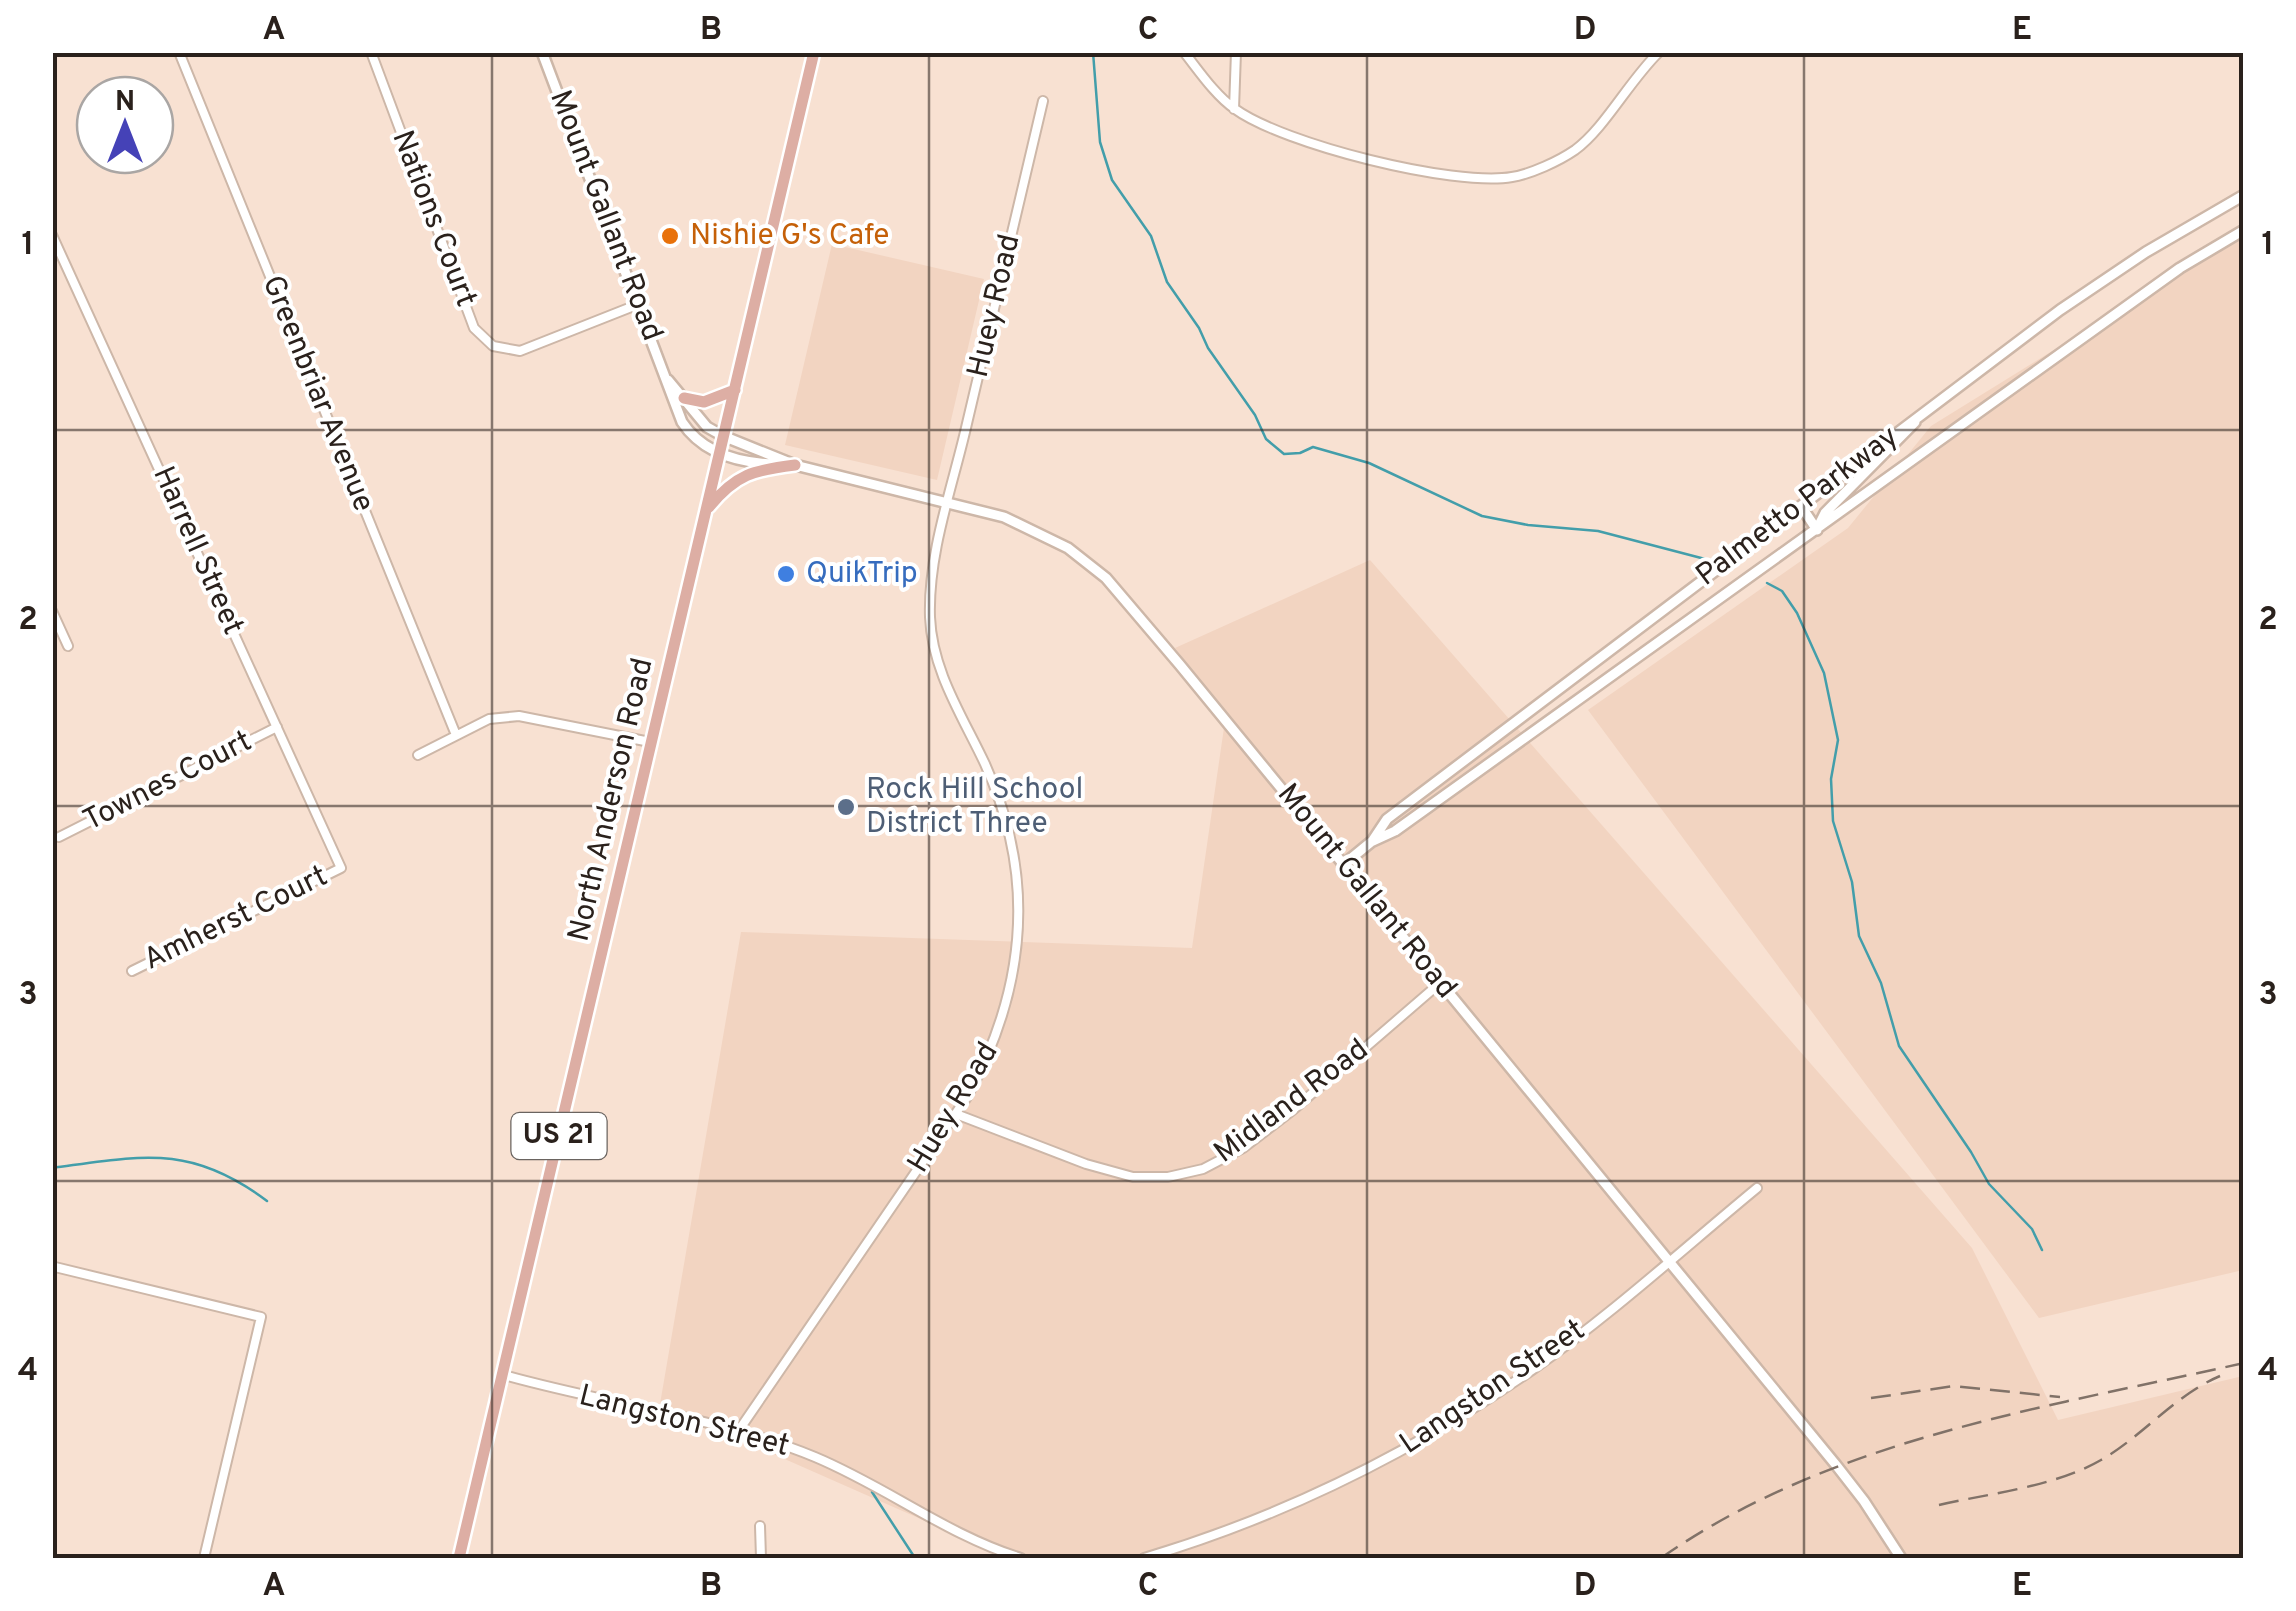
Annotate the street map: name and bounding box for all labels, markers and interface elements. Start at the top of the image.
text: A [263,11,285,51]
text: B [700,11,722,51]
text: C [1138,11,1158,51]
text: D [1574,11,1596,51]
text: E [2012,11,2032,51]
north arrow [75,75,175,175]
text: N [115,85,135,121]
street label: Mount Gallant Road [540,85,670,347]
street label: Nations Court [382,126,484,312]
place label: Nishie G's Cafe [690,218,889,255]
marker: Nishie G's Cafe [659,225,681,247]
text: 1 [22,226,34,266]
text: 1 [2262,226,2274,266]
street label: Huey Road [961,231,1029,381]
street label: Greenbriar Avenue [253,271,381,517]
street label: Palmetto Parkway [1690,419,1906,595]
street label: Harrell Street [143,461,251,641]
place label: QuikTrip [806,556,918,593]
marker: QuikTrip [775,563,797,585]
text: 2 [18,601,38,641]
text: 2 [2258,601,2278,641]
street label: North Anderson Road [561,655,663,945]
street label: Townes Court [78,724,258,840]
place label: Rock Hill School District Three [866,772,1083,843]
street label: Mount Gallant Road [1268,777,1464,1007]
marker: Rock Hill School District Three [835,796,857,818]
street label: Amherst Court [138,859,334,979]
text: 3 [18,976,38,1016]
text: 3 [2258,976,2278,1016]
street label: Midland Road [1208,1032,1376,1172]
street label: Huey Road [901,1036,1007,1180]
road number: US 21 [512,1113,606,1159]
street label: Langston Street [1393,1313,1593,1463]
text: 4 [18,1352,38,1392]
text: 4 [2258,1352,2278,1392]
street label: Langston Street [575,1378,793,1466]
text: A [263,1567,285,1607]
text: B [700,1567,722,1607]
text: C [1138,1567,1158,1607]
text: D [1574,1567,1596,1607]
text: E [2012,1567,2032,1607]

